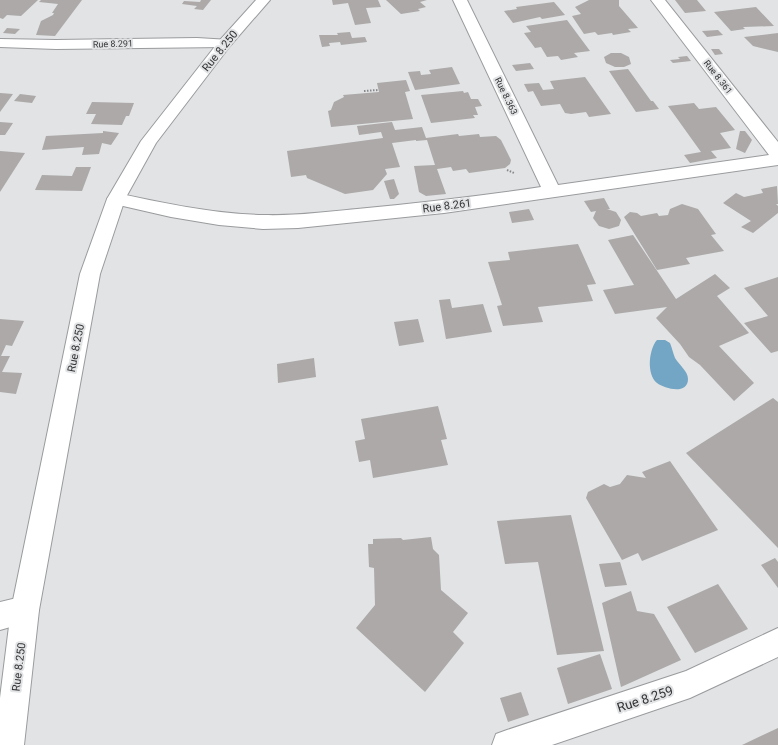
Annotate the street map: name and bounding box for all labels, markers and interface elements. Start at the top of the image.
street label: Rue 8.250 [200,28,240,74]
street label: Rue 8.291 [93,38,133,50]
street label: Rue 8.361 [702,58,734,96]
street label: Rue 8.363 [493,76,519,116]
street label: Rue 8.261 [422,197,472,215]
street label: Rue 8.250 [65,323,87,373]
street label: Rue 8.250 [10,642,28,692]
street label: Rue 8.259 [615,683,675,715]

